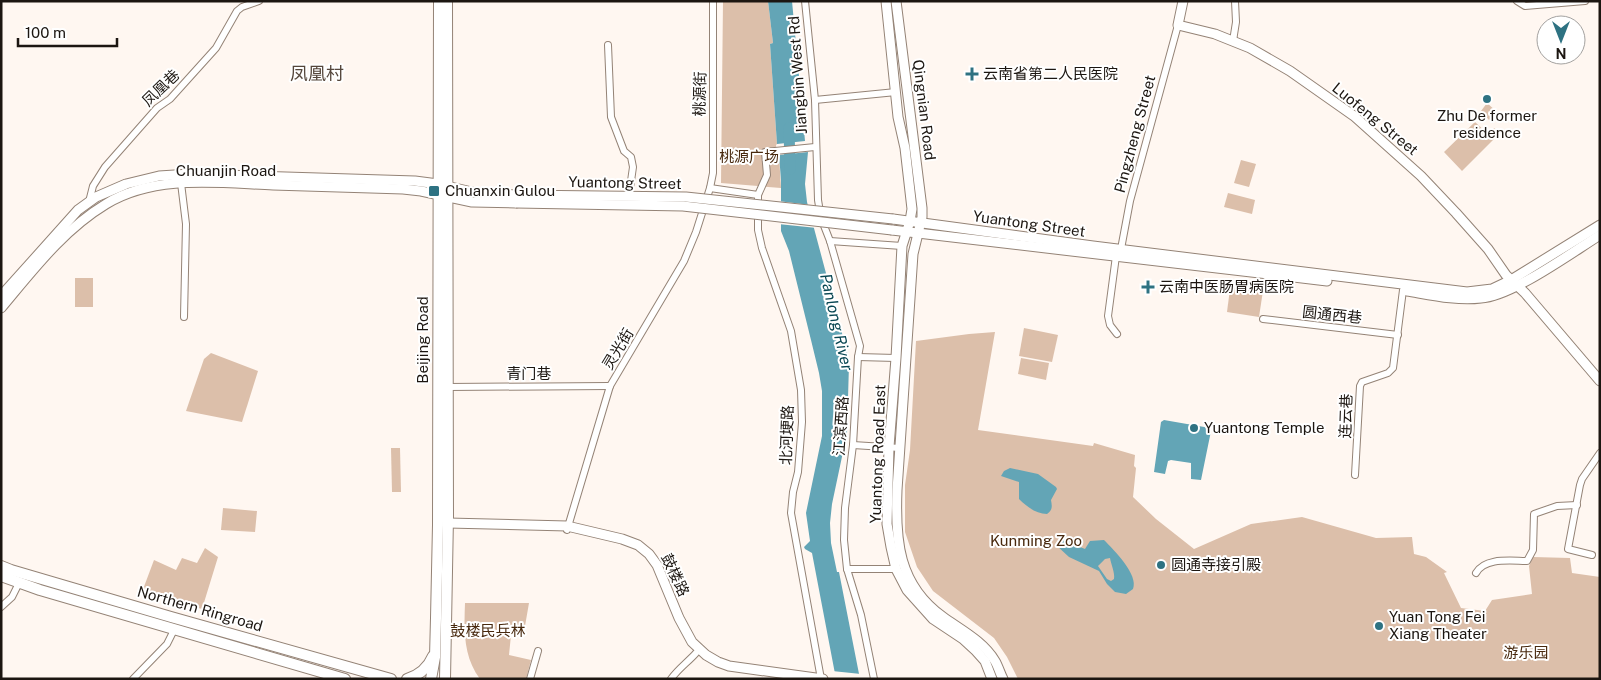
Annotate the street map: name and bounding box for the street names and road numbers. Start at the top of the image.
street label: Jiangbin West Rd [785,15,810,135]
street label: Qingnian Road [910,59,939,161]
street label: 凤凰巷 [139,66,183,109]
street label: 桃源街 [691,71,708,117]
street label: Pingzheng Street [1111,73,1158,195]
street label: Luofeng Street [1329,79,1422,158]
street label: Chuanjin Road [176,162,276,179]
street label: Yuantong Street [568,173,682,192]
street label: Yuantong Street [972,207,1087,240]
street label: Beijing Road [414,296,431,384]
street label: 圆通西巷 [1301,303,1363,326]
street label: 灵光街 [599,325,636,372]
street label: 青门巷 [506,365,552,382]
street label: Yuantong Road East [867,384,888,524]
street label: 连云巷 [1336,393,1355,439]
street label: 江滨西路 [830,395,851,456]
street label: 北河埂路 [777,405,796,465]
street label: 鼓楼路 [658,551,693,599]
street label: Northern Ringroad [135,582,265,635]

